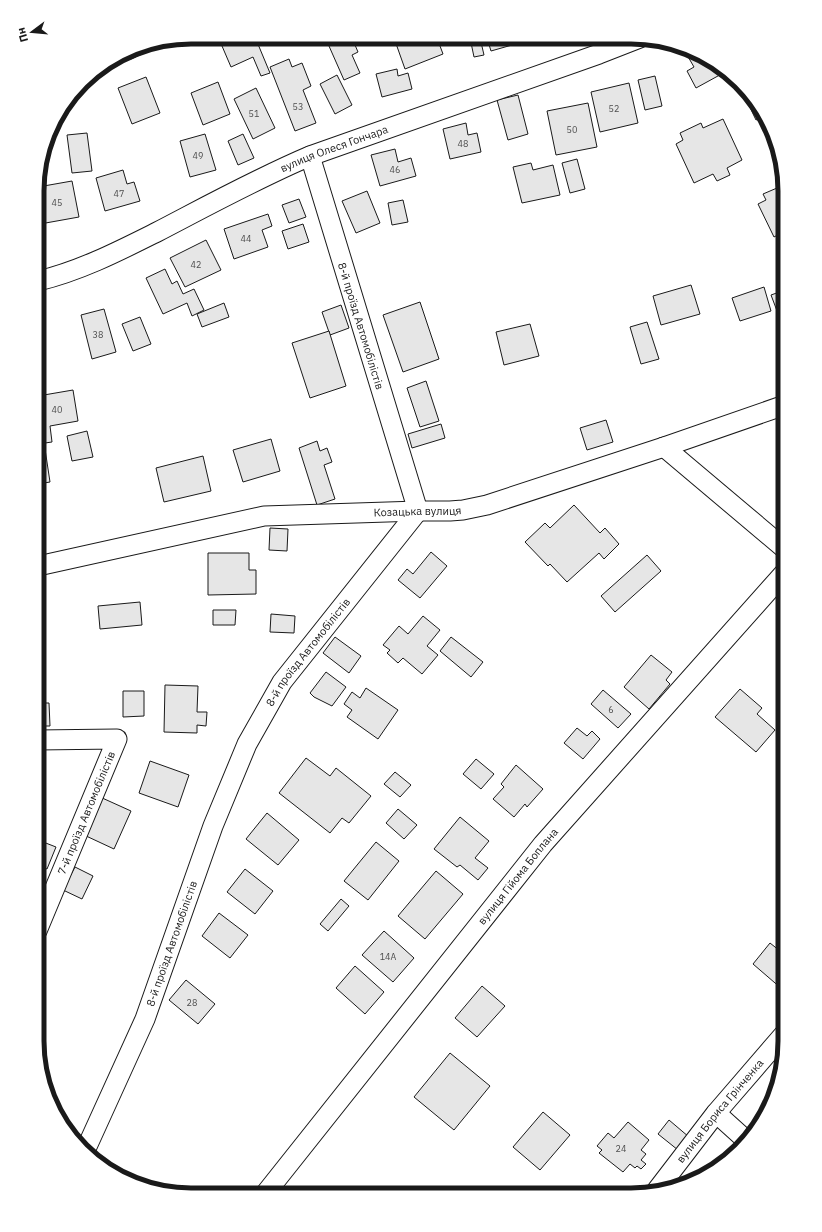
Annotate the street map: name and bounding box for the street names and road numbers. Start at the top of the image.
street label: вулиця Олеся Гончара [278,122,390,175]
street label: 8-й проїзд Автомобілістів [335,261,387,391]
street label: Козацька вулиця [373,503,462,519]
street label: 8-й проїзд Автомобілістів [263,595,353,709]
street label: 7-й проїзд Автомобілістів [54,749,118,877]
street label: вулиця Гійома Боплана [475,825,561,927]
street label: 8-й проїзд Автомобілістів [143,879,200,1008]
street label: вулиця Бориса Грінченка [673,1056,766,1166]

